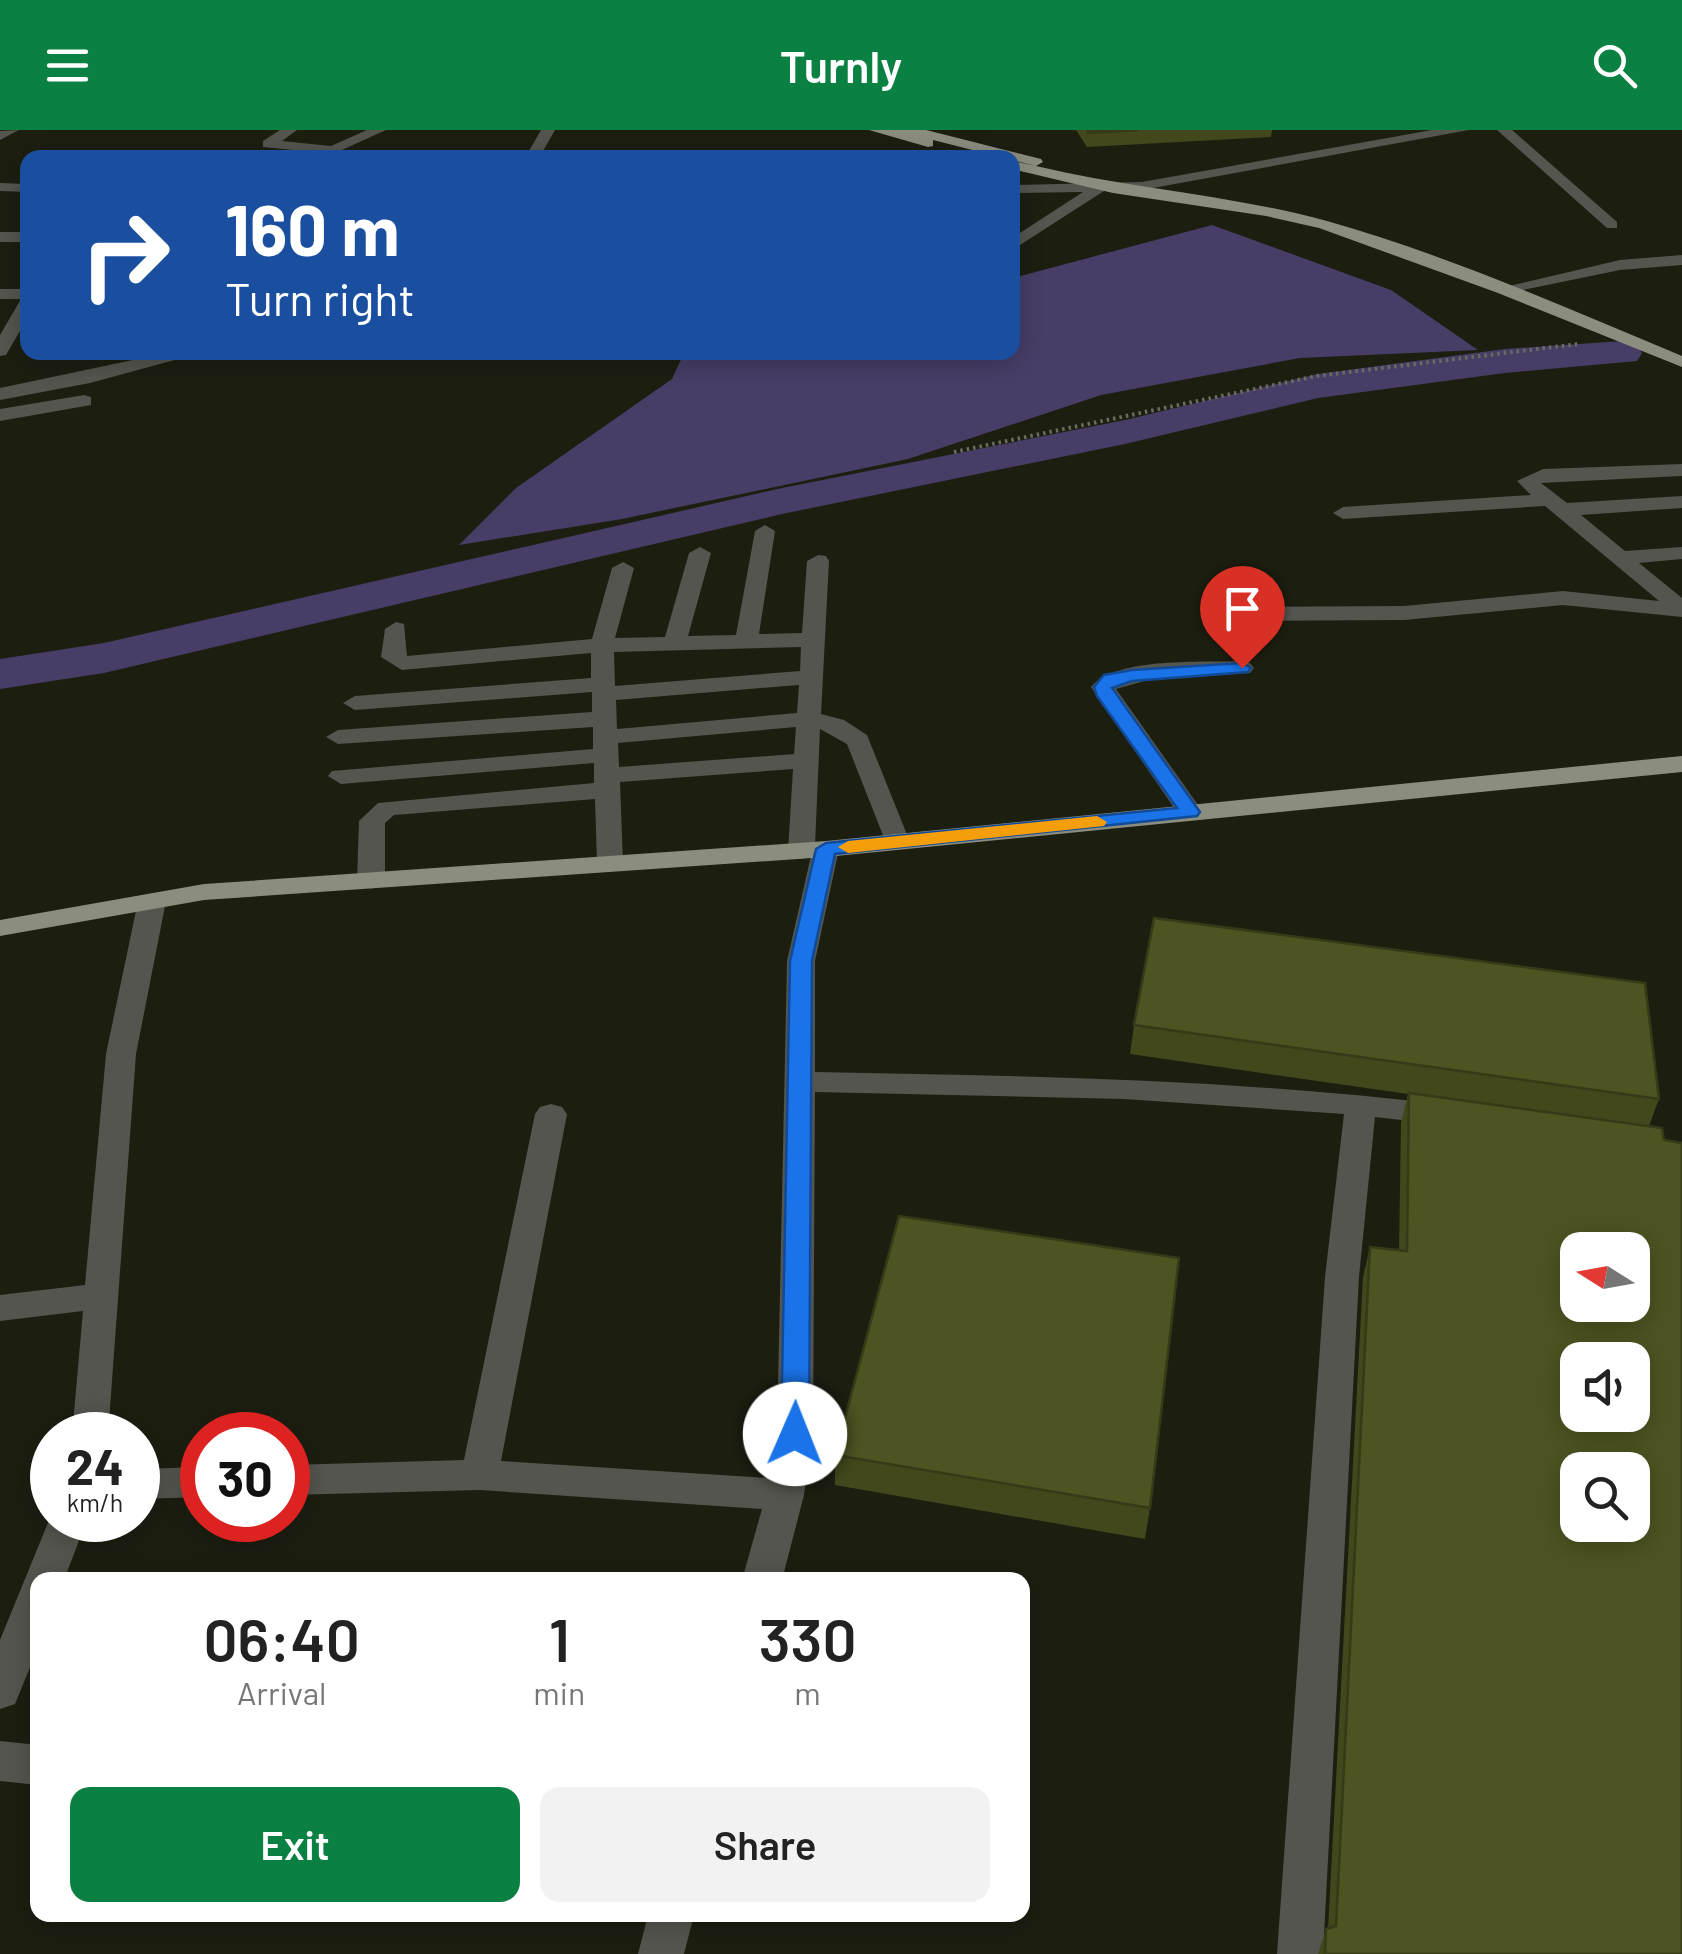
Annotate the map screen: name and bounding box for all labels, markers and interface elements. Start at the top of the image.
icon: menu [40,38,95,93]
text: Turnly [780,38,902,92]
icon: search [1587,38,1642,93]
text: 160 m [225,186,400,270]
icon: right [60,190,190,320]
text: Turn right [225,271,415,325]
pin [1200,566,1285,669]
icon: arrive [1215,581,1270,636]
north arrow [1560,1232,1650,1322]
map controls [1560,1232,1650,1542]
button: sound [1560,1342,1650,1432]
position arrow [743,1382,847,1486]
speed limit sign: 30 [180,1412,310,1542]
text: 24 [66,1435,124,1495]
button: search [1560,1452,1650,1542]
text: km/h [67,1487,123,1517]
text: 06:40 [204,1602,360,1674]
text: 1 [549,1602,570,1674]
text: 330 [759,1602,857,1674]
text: Arrival [237,1673,326,1711]
text: min [533,1673,585,1711]
text: m [794,1673,821,1711]
button: Exit [70,1787,520,1902]
button: Share [540,1787,990,1902]

